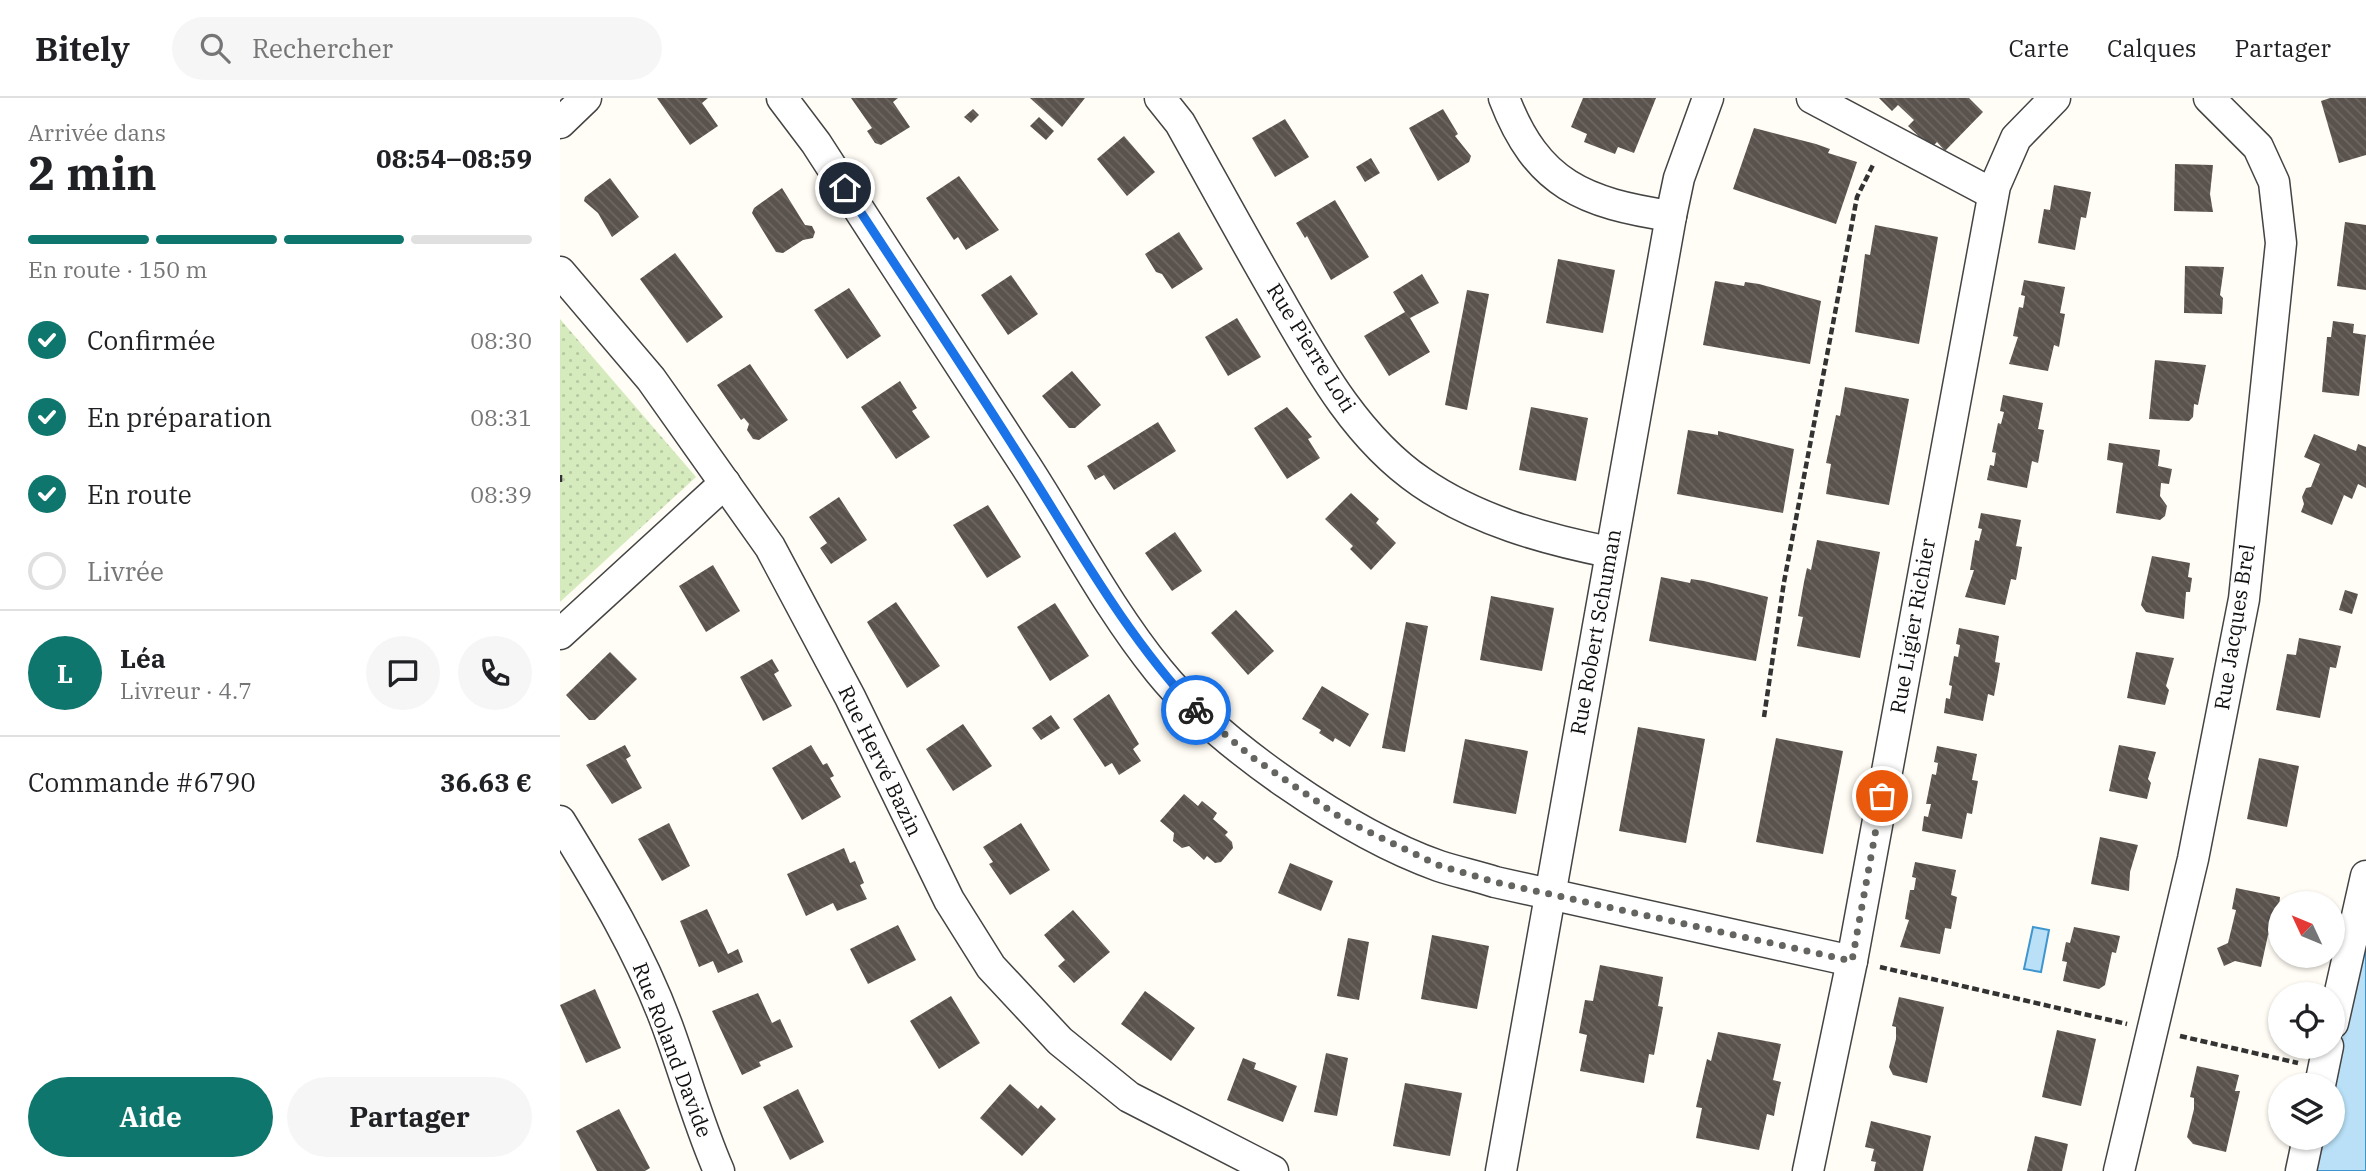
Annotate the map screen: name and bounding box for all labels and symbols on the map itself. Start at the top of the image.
pin [815,158,875,218]
street label: Rue Pierre Loti [1261,278,1363,417]
street label: Rue Robert Schuman [1563,527,1627,737]
street label: Rue Ligier Richier [1883,535,1941,716]
street label: Rue Jacques Brel [2207,542,2261,712]
courier [1161,675,1231,745]
street label: Rue Hervé Bazin [832,681,929,841]
pin [1852,766,1912,826]
north arrow [2268,891,2345,968]
street label: Rue Roland Davide [627,958,719,1141]

